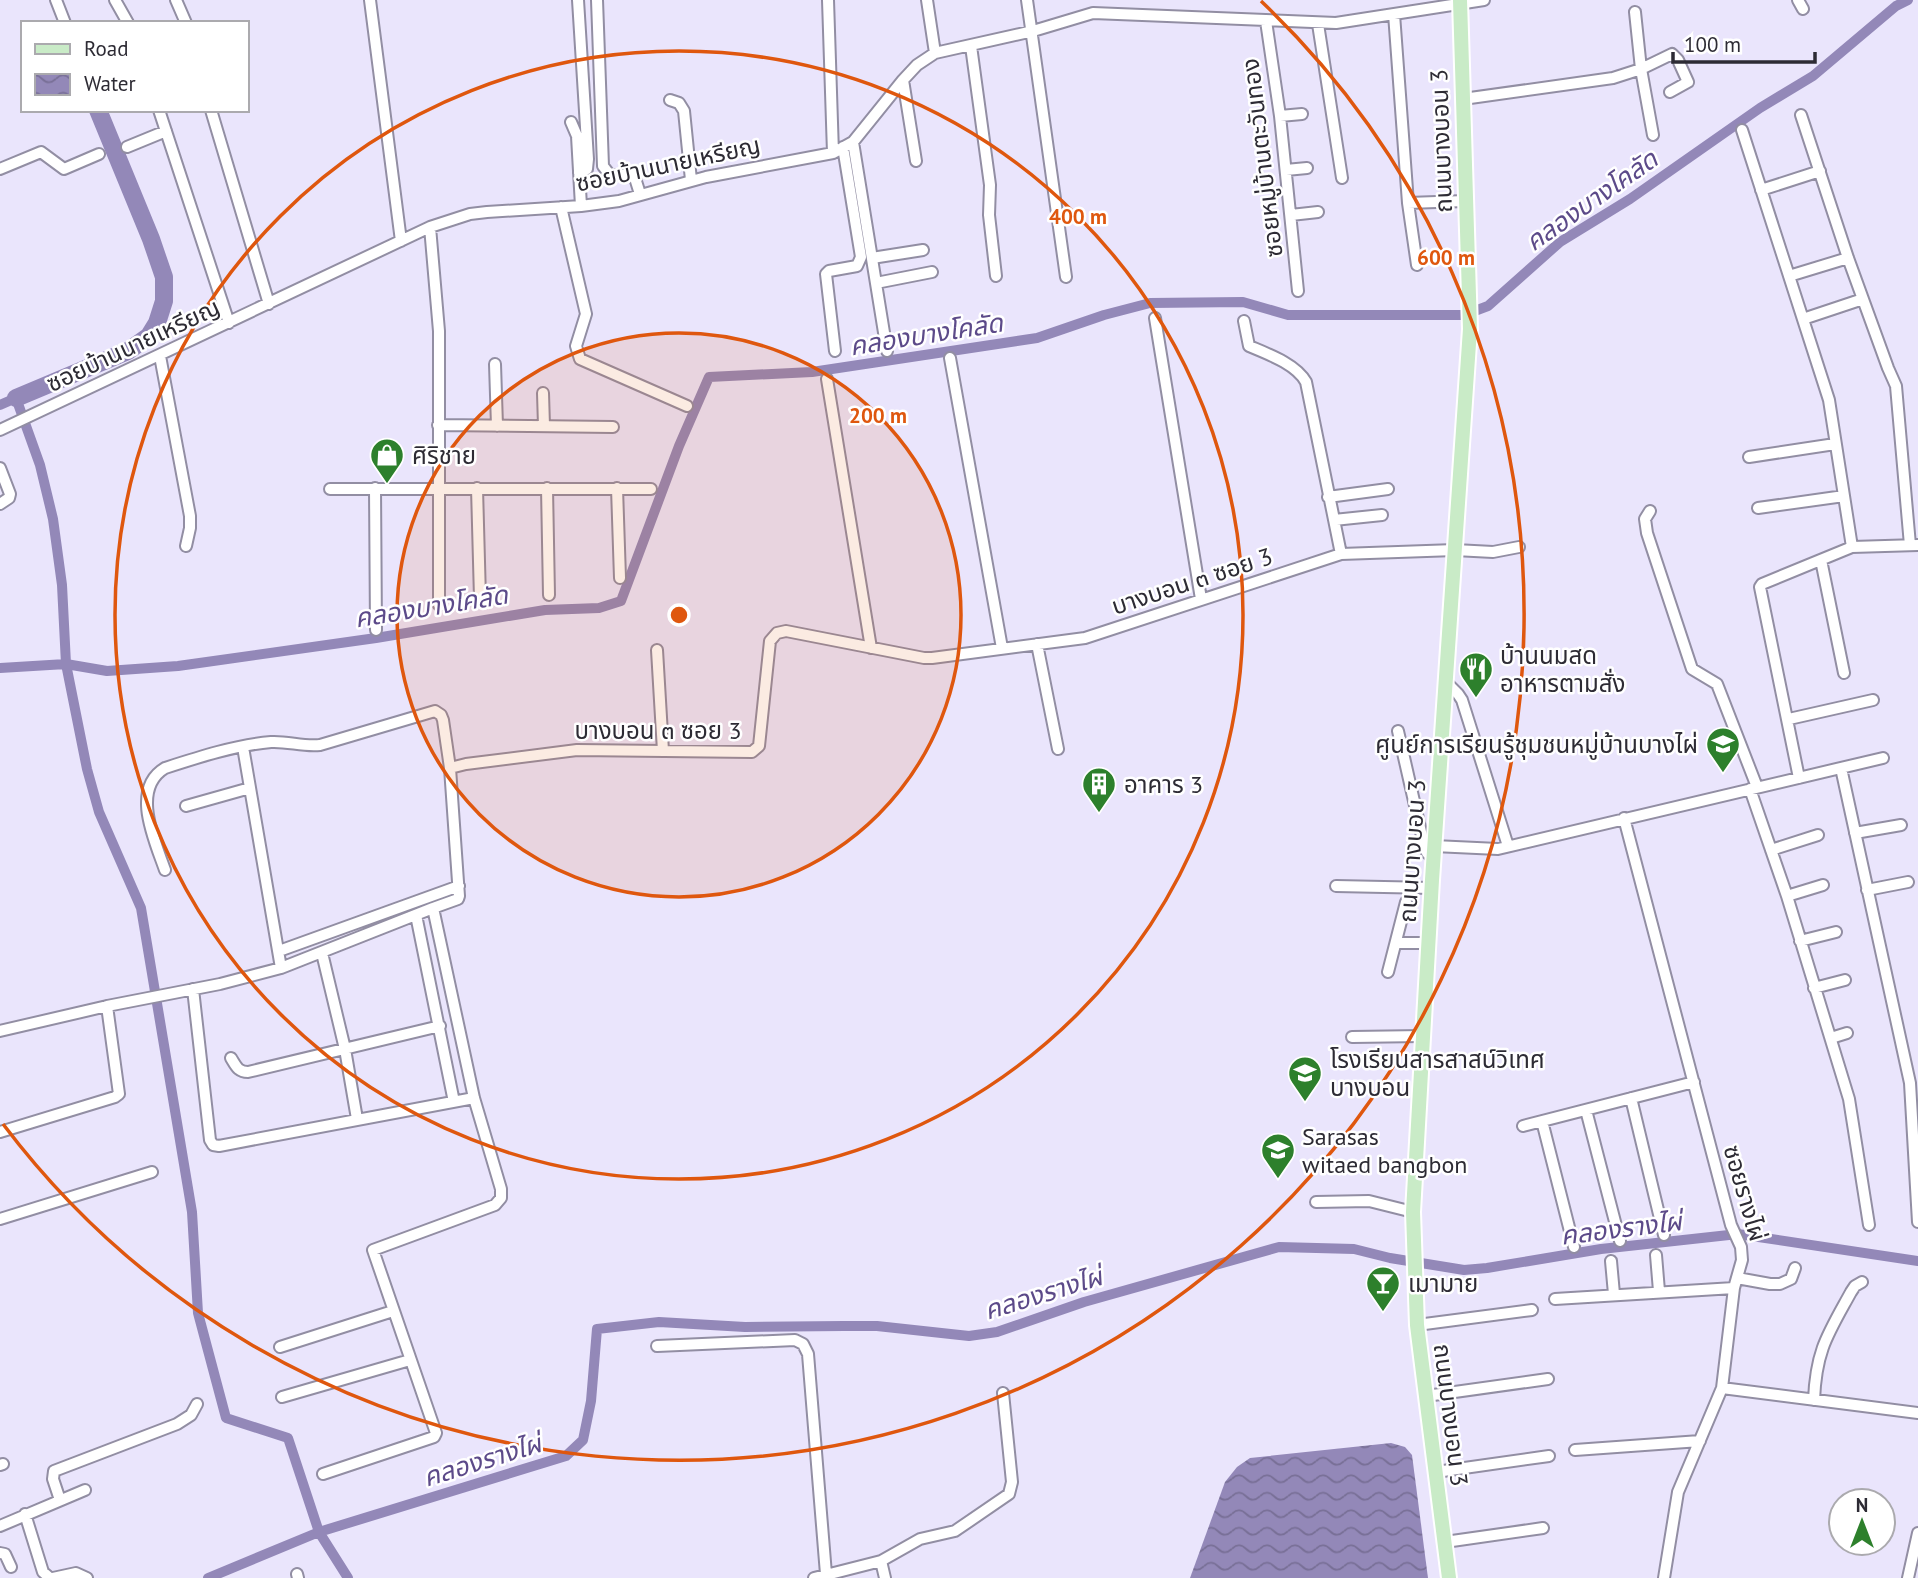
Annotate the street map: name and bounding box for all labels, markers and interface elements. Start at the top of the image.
legend [21,21,248,112]
scale bar [1673,21,1815,65]
text: 100 m [1684,31,1741,58]
text: Road [84,35,128,62]
street label: ซอยหมู่บ้านตะวันทอง [1234,57,1290,259]
street label: ถนนบางบอน 3 [1423,69,1459,213]
text: Water [84,70,136,97]
street label: ซอยบ้านนายเหรียญ [573,129,763,199]
water label: คลองบางโคลัด [1518,142,1665,258]
text: 400 m [1049,203,1107,230]
text: 600 m [1417,244,1475,271]
street label: ซอยบ้านนายเหรียญ [41,291,225,399]
water label: คลองบางโคลัด [847,305,1006,362]
text: 200 m [849,402,907,429]
shop icon: ศิริชาย [368,436,406,485]
place label: ศิริชาย [412,440,476,471]
street label: บางบอน ๓ ซอย 3 [1108,540,1276,622]
water label: คลองบางโคลัด [352,577,511,634]
centre of rings [667,603,691,627]
place label: บ้านนมสด อาหารตามสั่ง [1500,640,1625,699]
restaurant icon: บ้านนมสด อาหารตามสั่ง [1457,650,1495,699]
street label: บางบอน ๓ ซอย 3 [574,715,742,746]
school or university icon: ศูนย์การเรียนรู้ชุมชนหมู่บ้านบางไผ่ [1704,725,1742,774]
place label: ศูนย์การเรียนรู้ชุมชนหมู่บ้านบางไผ่ [1375,729,1698,760]
building icon: อาคาร 3 [1080,765,1118,814]
place label: อาคาร 3 [1124,769,1203,800]
street label: ถนนบางบอน 3 [1392,778,1432,924]
place label: โรงเรียนสารสาสน์วิเทศ บางบอน [1330,1044,1545,1103]
school or university icon: โรงเรียนสารสาสน์วิเทศ บางบอน [1286,1054,1324,1103]
place label: Sarasas witaed bangbon [1302,1121,1467,1180]
school or university icon: Sarasas witaed bangbon [1259,1131,1297,1180]
street label: ซอยรางไผ่ [1717,1141,1773,1245]
water label: คลองรางไผ่ [1559,1204,1687,1252]
water label: คลองรางไผ่ [980,1258,1110,1327]
bar icon: เมามาย [1364,1264,1402,1313]
place label: เมามาย [1408,1268,1478,1299]
street label: ถนนบางบอน 3 [1427,1342,1475,1488]
water label: คลองรางไผ่ [419,1425,549,1494]
north arrow [1827,1487,1897,1557]
text: N [1856,1493,1868,1517]

